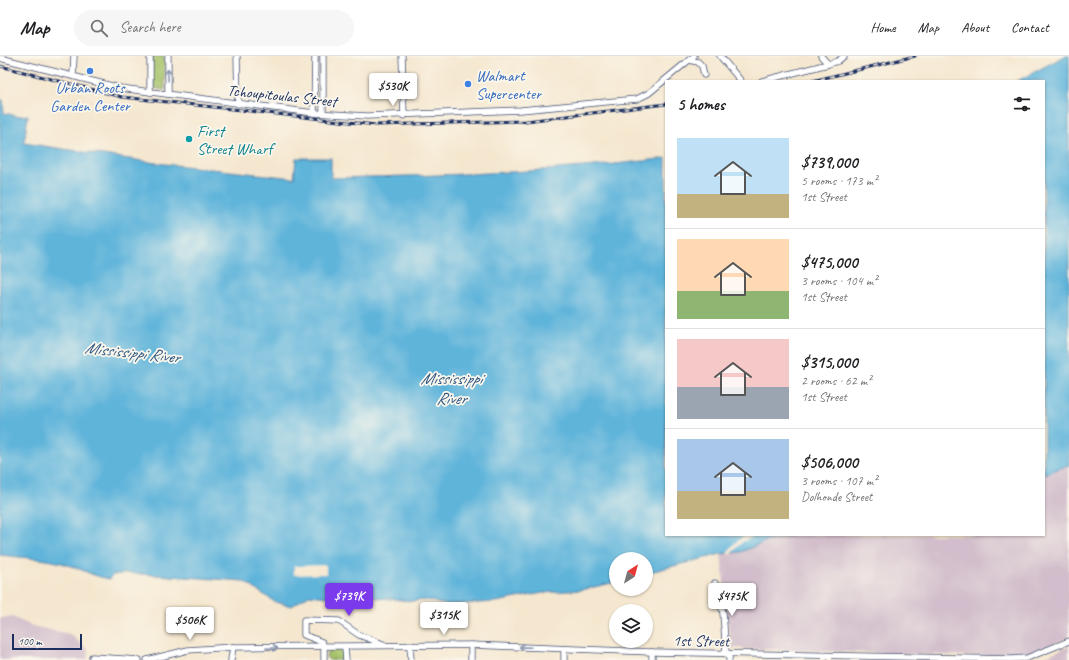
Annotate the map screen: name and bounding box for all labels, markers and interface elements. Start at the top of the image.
search box [74,10,354,46]
text: Map [20,16,50,40]
icon: search [88,17,110,39]
text: Search here [120,18,181,37]
text: Home [870,19,896,36]
text: Map [918,19,939,36]
text: About [961,19,989,36]
text: Contact [1011,19,1049,36]
marker: Urban Roots Garden Center [85,66,95,76]
place label: Walmart Supercenter [476,66,542,104]
one-way arrow [164,69,172,82]
pin: $530K [365,73,421,107]
place label: Urban Roots Garden Center [50,78,131,116]
text: $530K [378,78,408,94]
marker: Walmart Supercenter [463,79,473,89]
street label: Tchoupitoulas Street [226,80,340,112]
icon: filters [1011,93,1033,115]
text: 5 homes [677,94,725,115]
place label: First Street Wharf [197,121,276,159]
marker: First Street Wharf [184,134,194,144]
text: $739,000 [801,152,858,173]
icon: home [709,154,757,202]
text: 5 rooms · 173 m² [801,173,877,189]
text: 1st Street [801,189,847,205]
text: $475,000 [801,252,858,273]
icon: home [709,255,757,303]
text: 3 rooms · 104 m² [801,273,877,289]
text: 1st Street [801,289,847,305]
water label: Mississippi River [84,337,183,368]
text: $315,000 [801,352,858,373]
icon: home [709,355,757,403]
water label: Mississippi River [420,368,486,409]
text: 2 rooms · 62 m² [801,373,871,389]
text: 1st Street [801,389,847,405]
text: $506,000 [801,452,858,473]
icon: home [709,455,757,503]
text: 3 rooms · 107 m² [801,473,877,489]
text: Dolhonde Street [801,489,872,505]
north arrow [609,552,653,596]
map controls [609,552,653,648]
pin: $739K [321,583,377,617]
pin: $475K [704,583,760,617]
text: $739K [334,588,364,604]
text: $475K [717,588,747,604]
pin: $315K [416,602,472,636]
button: layers [609,604,653,648]
pin: $506K [162,607,218,641]
text: $315K [429,607,459,623]
text: $506K [175,612,205,628]
street label: 1st Street [673,631,731,652]
scale bar [12,632,82,651]
text: 100 m [18,634,42,648]
one-way arrow [519,643,532,651]
one-way arrow [265,644,278,652]

